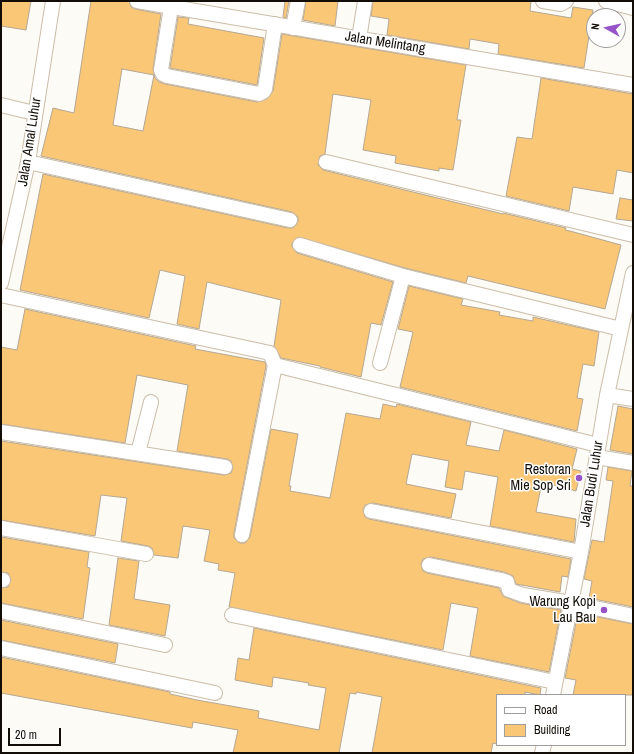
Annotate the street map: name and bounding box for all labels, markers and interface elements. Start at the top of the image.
north arrow [586,8,626,48]
text: N [588,22,602,31]
street label: Jalan Melintang [344,28,426,58]
street label: Jalan Amal Luhur [15,97,45,187]
street label: Jalan Budi Luhur [577,440,607,528]
place label: Restoran Mie Sop Sri [510,462,571,494]
marker: Restoran Mie Sop Sri [574,473,584,483]
place label: Warung Kopi Lau Bau [529,594,596,626]
marker: Warung Kopi Lau Bau [599,605,609,615]
legend [496,694,626,746]
text: Road [534,702,558,718]
scale bar [10,720,63,746]
text: Building [534,722,570,738]
text: 20 m [15,727,37,743]

